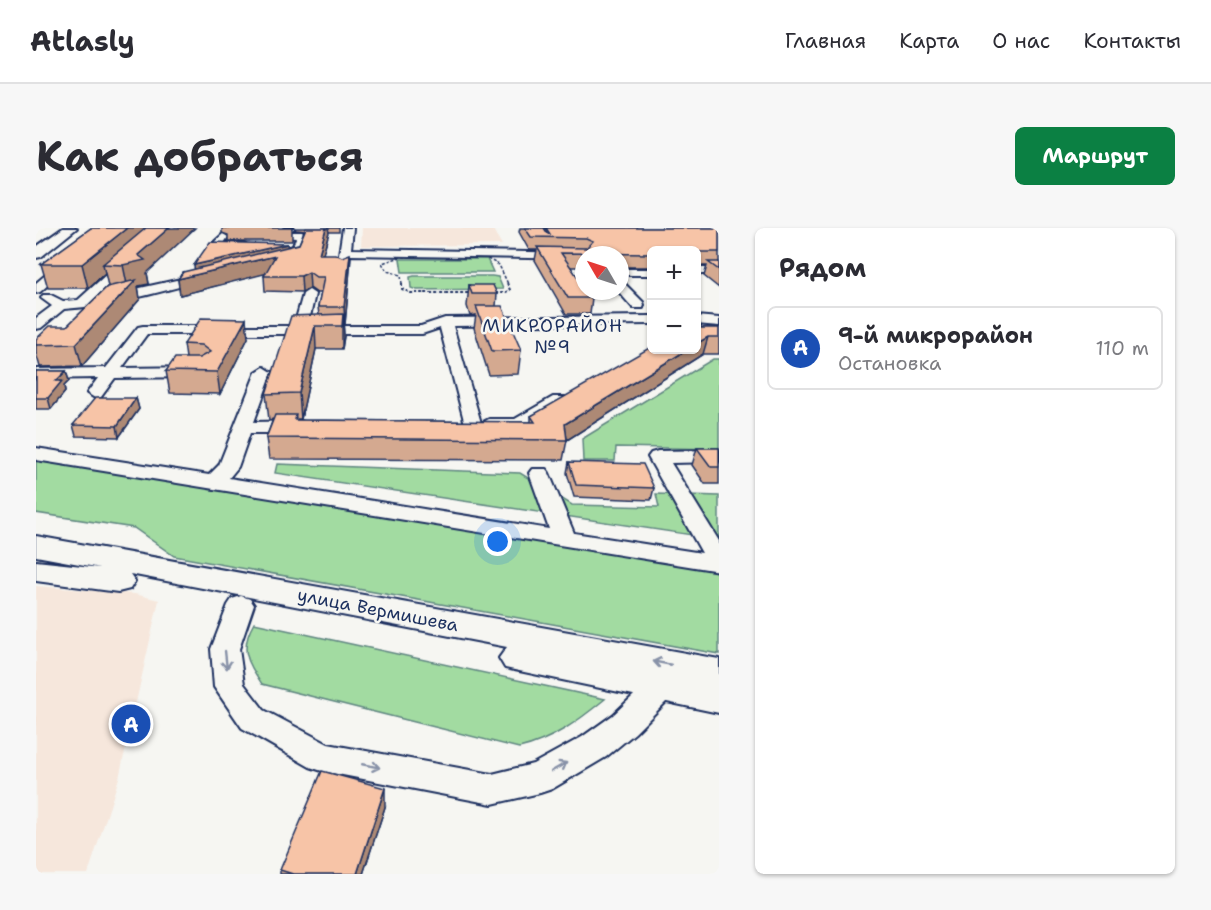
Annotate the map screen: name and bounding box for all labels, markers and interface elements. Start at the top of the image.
text: Atlasly [30,22,135,60]
text: Главная [785,27,866,55]
text: Карта [899,27,959,55]
text: О нас [992,27,1050,55]
text: Контакты [1083,27,1181,55]
button: Маршрут [1015,127,1175,185]
text: Как добраться [36,128,364,184]
north arrow [575,246,629,300]
map controls [647,246,701,354]
button: + [647,246,701,300]
text: Рядом [779,250,866,285]
button: − [647,300,701,354]
district label: МИКРОРАЙОН №9 [482,314,624,359]
text: 9-й микрорайон [838,321,1033,350]
text: A [793,335,808,361]
text: 110 m [1095,335,1149,361]
text: Остановка [838,350,942,376]
your location [483,527,512,556]
street label: улица Вермишева [295,583,461,637]
one-way arrow [221,650,232,670]
one-way arrow [652,657,672,668]
pin: A [112,702,151,746]
one-way arrow [550,760,567,772]
one-way arrow [360,761,380,772]

